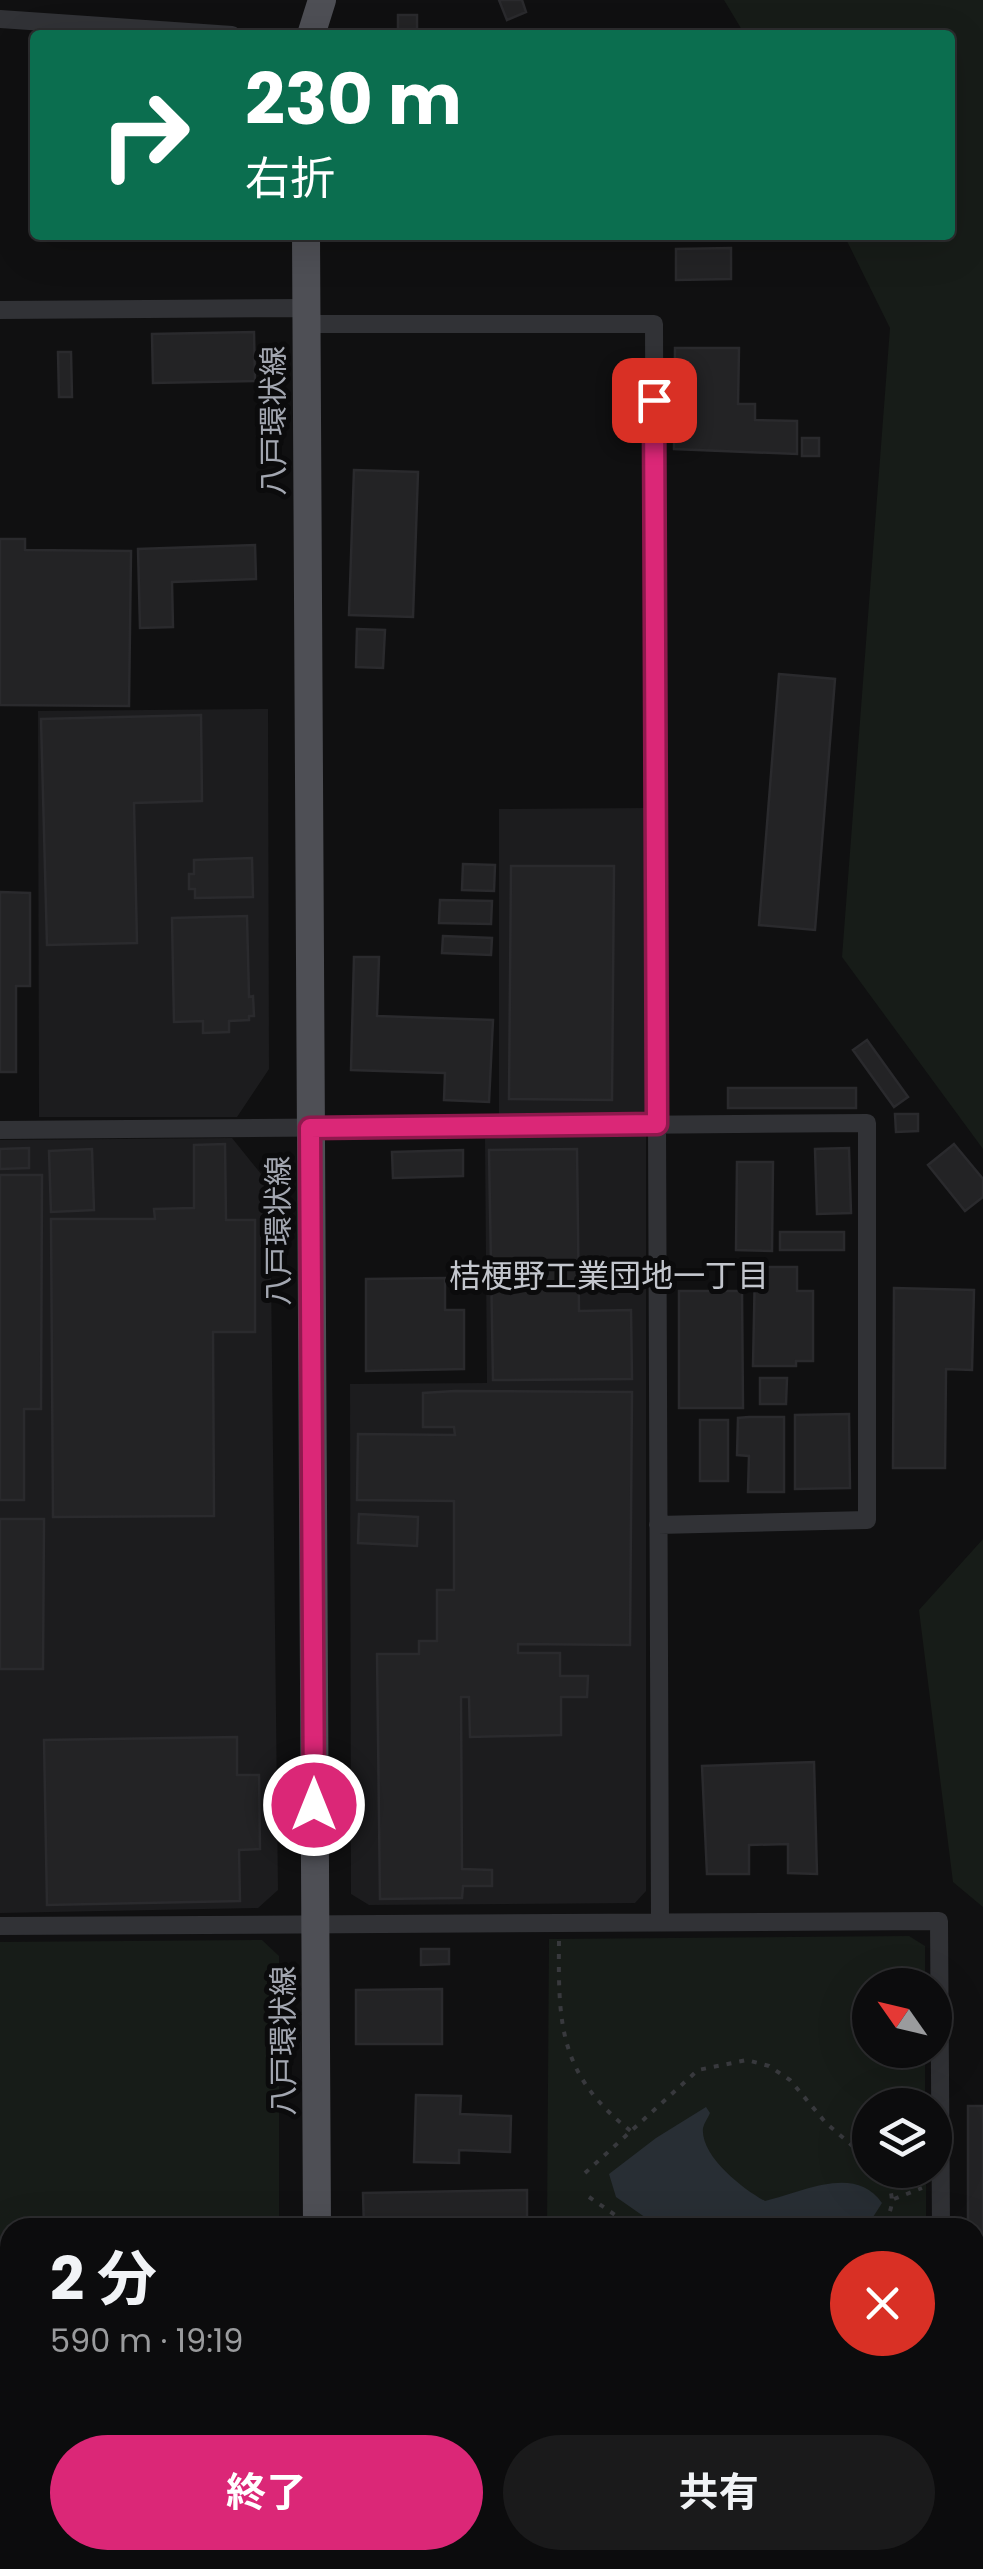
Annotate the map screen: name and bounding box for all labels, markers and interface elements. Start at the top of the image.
text: 230 m [245,50,462,149]
icon: right [80,70,210,200]
text: 右折 [245,147,335,210]
street label: 八戸環状線 [252,346,295,496]
pin [612,358,697,443]
icon: arrive [627,373,682,428]
street label: 八戸環状線 [257,1156,300,1306]
district label: 桔梗野工業団地一丁目 [449,1253,769,1298]
position arrow [262,1753,366,1857]
street label: 八戸環状線 [262,1966,305,2116]
north arrow [852,1968,952,2068]
map controls [852,1968,952,2188]
button: layers [852,2088,952,2188]
text: 2 分 [50,2237,157,2321]
button: close [830,2251,935,2356]
text: 590 m · 19:19 [50,2318,243,2363]
button: 終了 [50,2435,483,2550]
button: 共有 [503,2435,935,2550]

